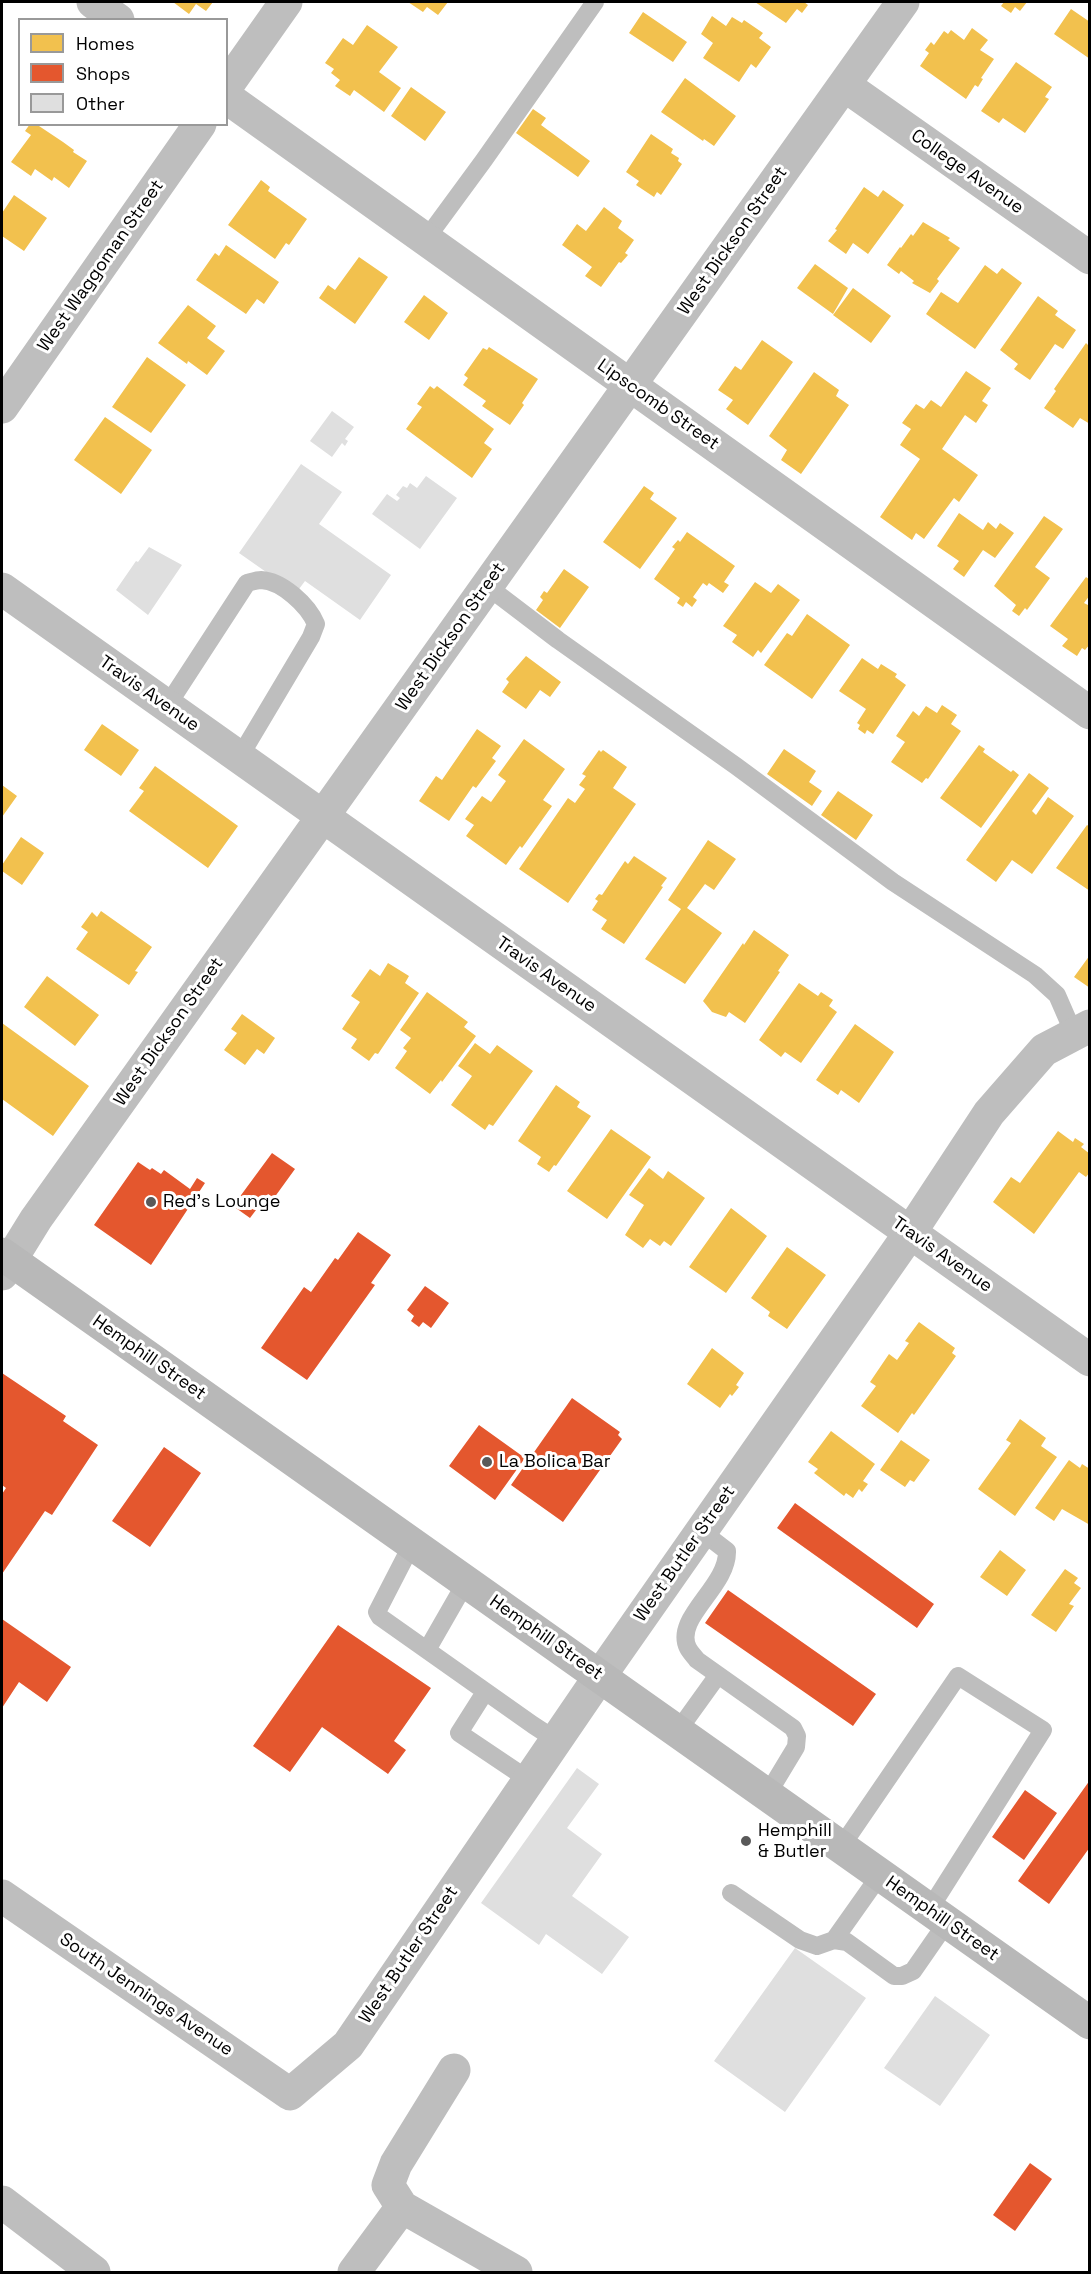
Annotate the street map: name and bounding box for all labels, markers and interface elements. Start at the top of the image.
legend [18,18,228,126]
text: Homes [76,32,135,55]
text: Shops [76,62,130,85]
text: Other [76,92,125,115]
street label: College Avenue [907,125,1027,219]
street label: West Dickson Street [674,163,792,319]
street label: West Waggoman Street [33,176,169,356]
street label: Lipscomb Street [593,355,723,455]
street label: West Dickson Street [392,559,510,715]
street label: Travis Avenue [95,651,203,737]
street label: Travis Avenue [492,932,600,1018]
street label: West Dickson Street [110,954,228,1110]
place label: Red's Lounge [163,1191,280,1213]
marker: Red's Lounge [144,1195,158,1209]
street label: Travis Avenue [888,1212,996,1298]
street label: Hemphill Street [88,1311,210,1405]
place label: La Bolica Bar [499,1451,610,1473]
marker: La Bolica Bar [480,1455,494,1469]
street label: West Butler Street [630,1482,740,1626]
street label: Hemphill Street [485,1591,607,1685]
place label: Hemphill & Butler [758,1820,832,1862]
marker: Hemphill & Butler [739,1834,753,1848]
street label: Hemphill Street [881,1872,1003,1966]
street label: West Butler Street [355,1882,463,2028]
street label: South Jennings Avenue [55,1929,237,2061]

